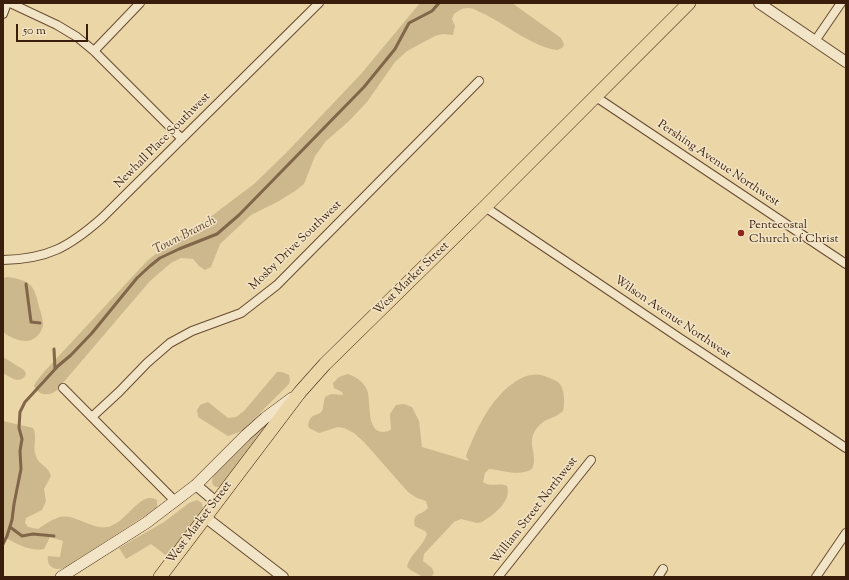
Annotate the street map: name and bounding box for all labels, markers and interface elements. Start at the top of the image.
scale bar [18,16,90,42]
text: 50 m [23,22,46,40]
street label: Newhall Place Southwest [112,90,214,192]
street label: Pershing Avenue Northwest [654,118,782,210]
street label: Mosby Drive Southwest [247,198,345,294]
water label: Town Branch [151,214,219,258]
place label: Pentecostal Church of Christ [749,219,839,247]
marker: Pentecostal Church of Christ [736,228,746,238]
street label: West Market Street [371,239,453,319]
street label: Wilson Avenue Northwest [611,274,733,362]
street label: William Street Northwest [489,454,581,568]
street label: West Market Street [164,479,236,567]

